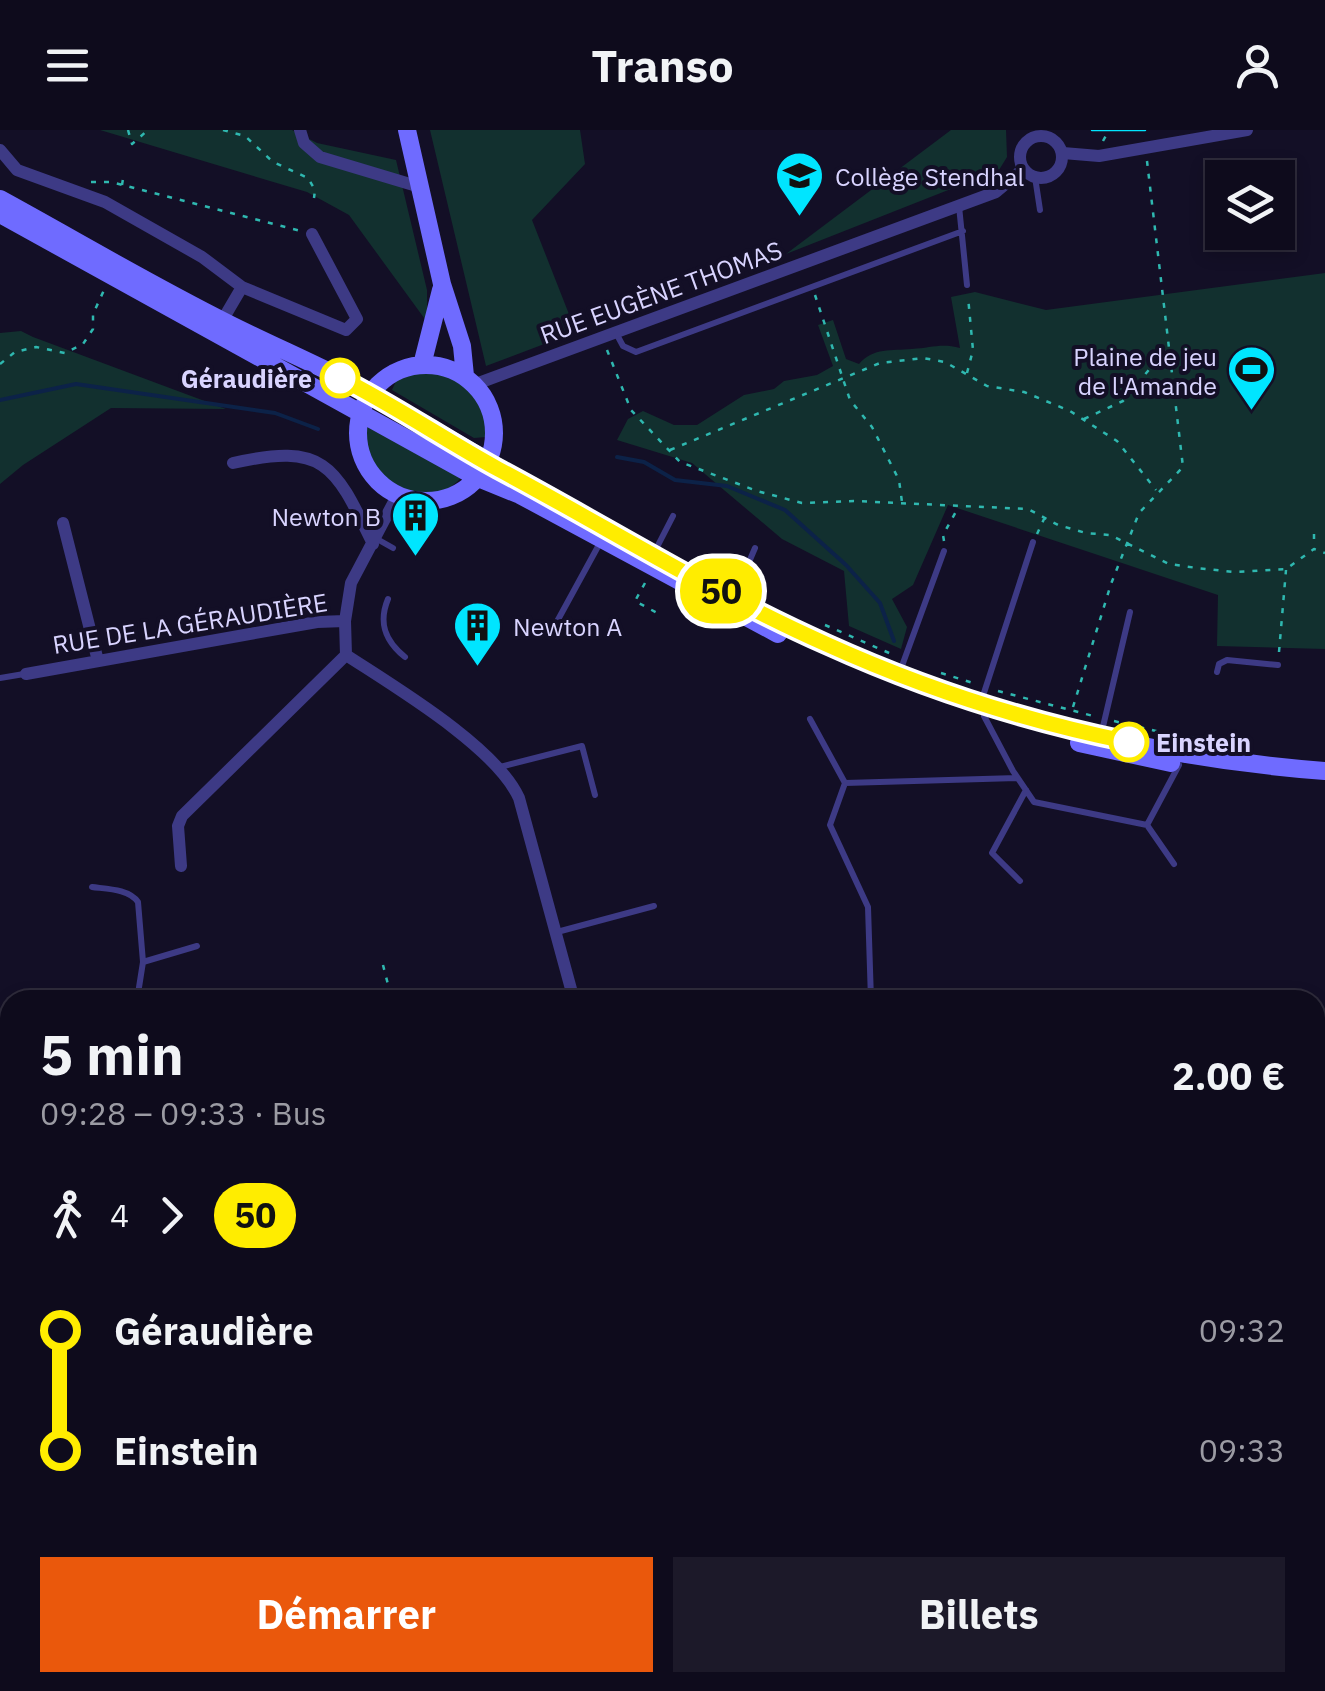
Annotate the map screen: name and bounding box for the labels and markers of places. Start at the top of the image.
school or university icon: Collège Stendhal [774,150,826,218]
place label: Collège Stendhal [835,160,1025,193]
place label: Plaine de jeu de l'Amande [1073,340,1217,402]
sports icon: Plaine de jeu de l'Amande [1226,344,1278,412]
marker: Géraudière [321,359,359,397]
place label: Géraudière [181,362,312,395]
building icon: Newton B [390,490,442,558]
place label: Newton B [271,500,381,533]
building icon: Newton A [452,600,504,668]
place label: Newton A [513,610,622,643]
marker: Einstein [1110,723,1148,761]
place label: Einstein [1156,726,1251,759]

